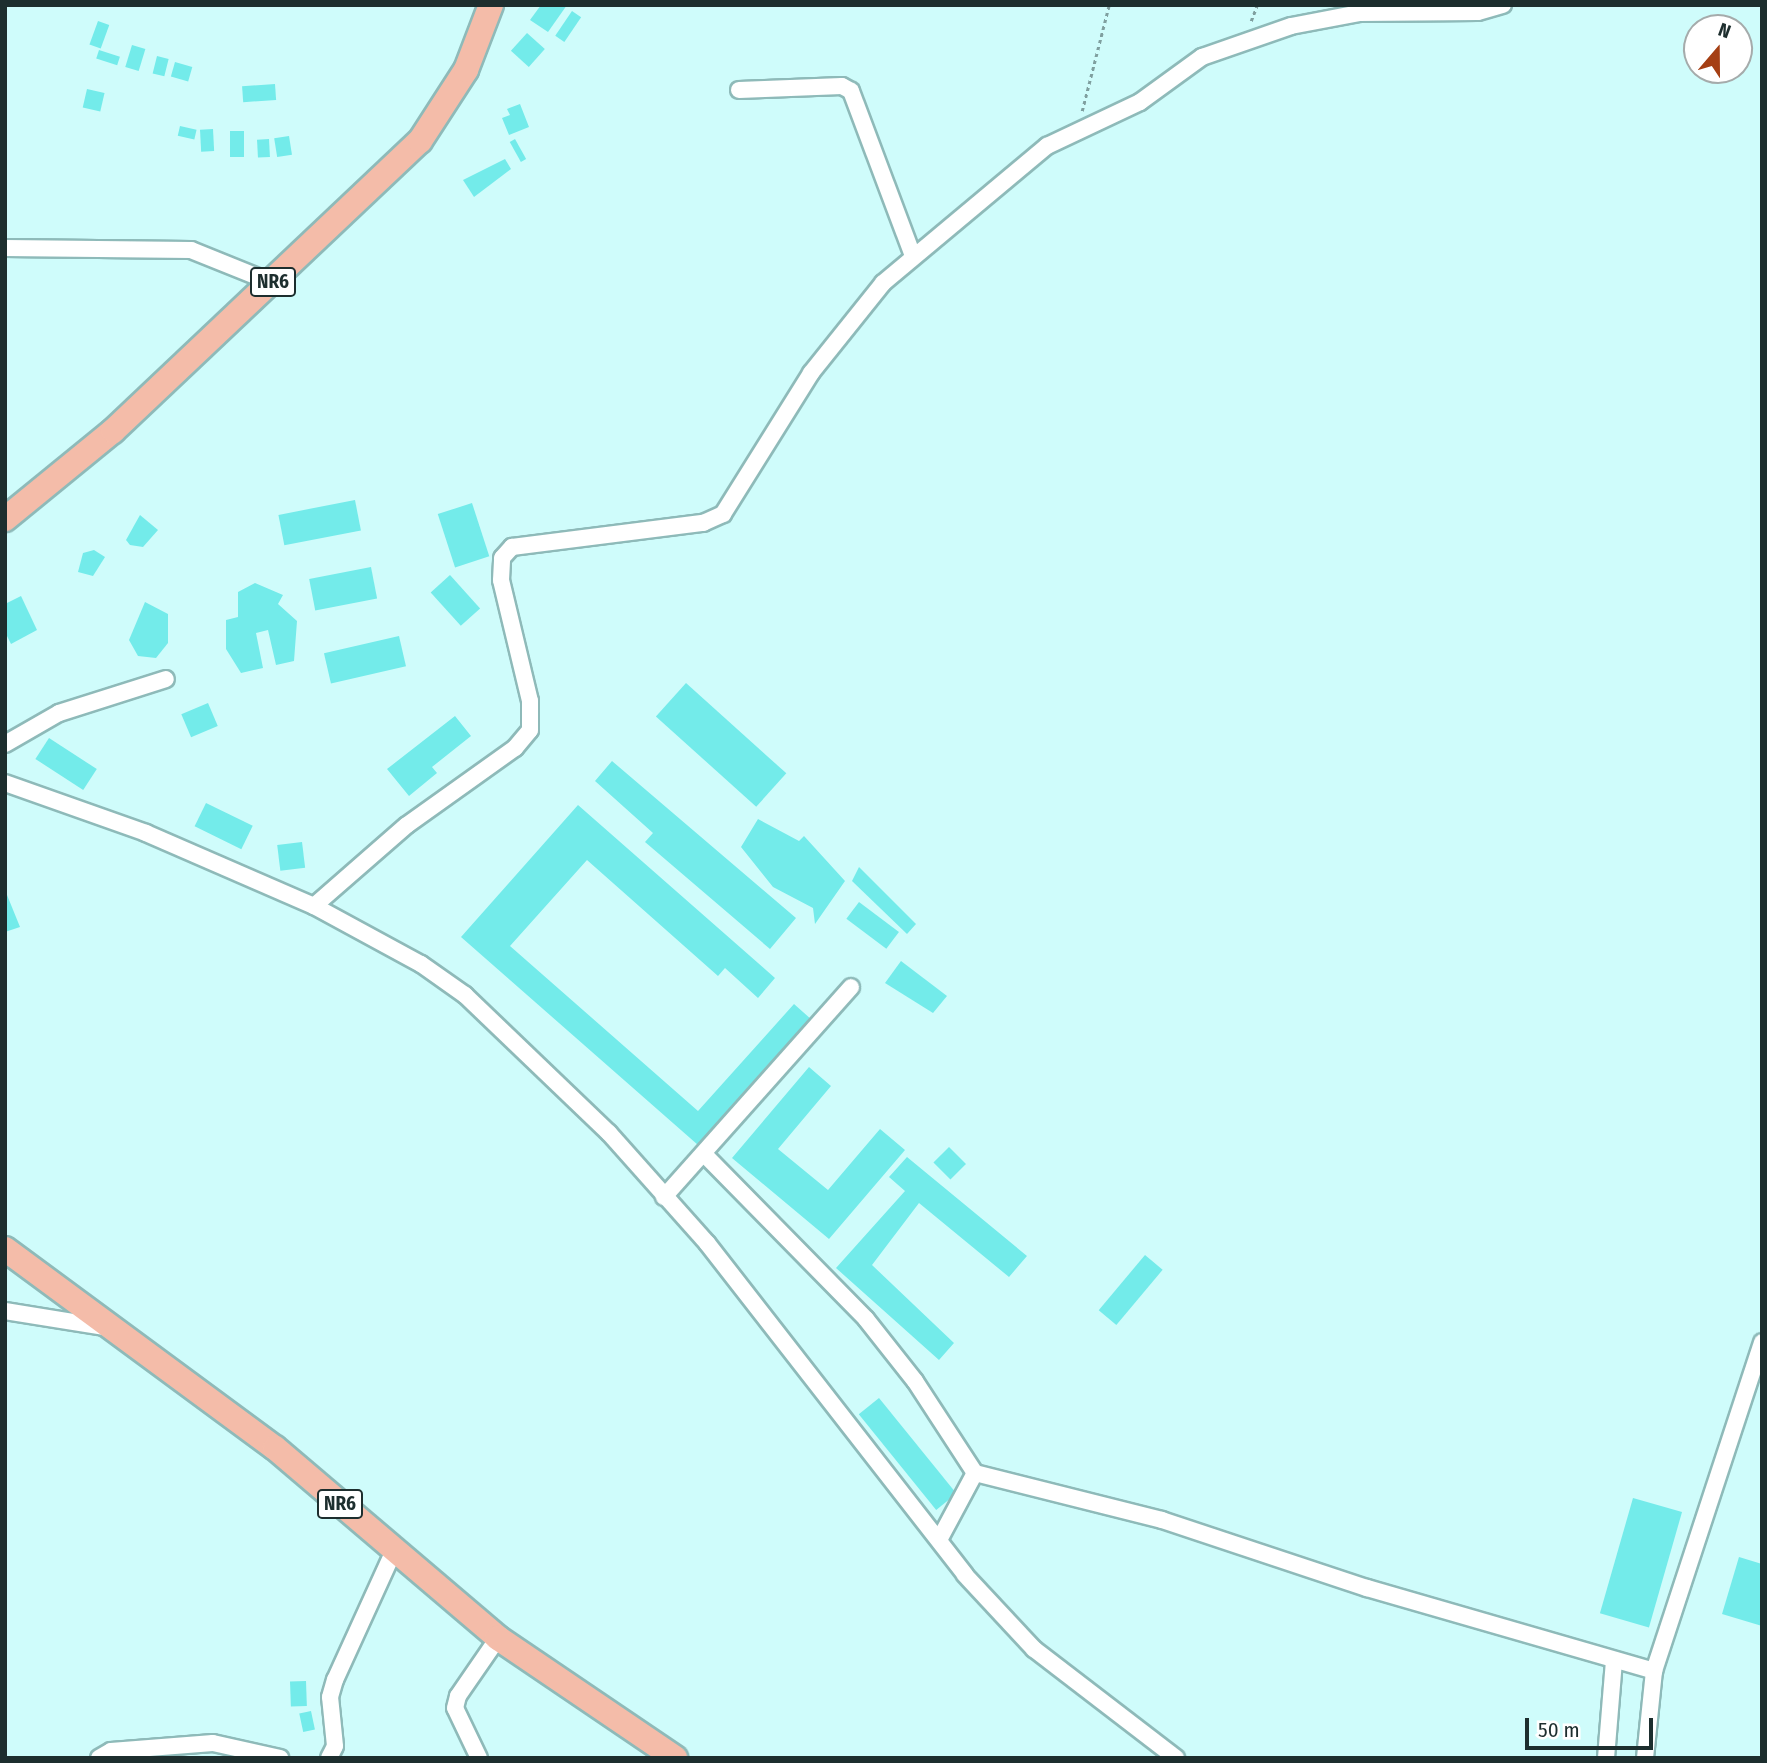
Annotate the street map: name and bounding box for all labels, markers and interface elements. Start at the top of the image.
north arrow [1683,14,1753,84]
text: N [1715,18,1734,43]
road number: NR6 [248,266,298,298]
road number: NR6 [316,1488,364,1520]
scale bar [1529,1704,1657,1748]
text: 50 m [1538,1717,1580,1743]

